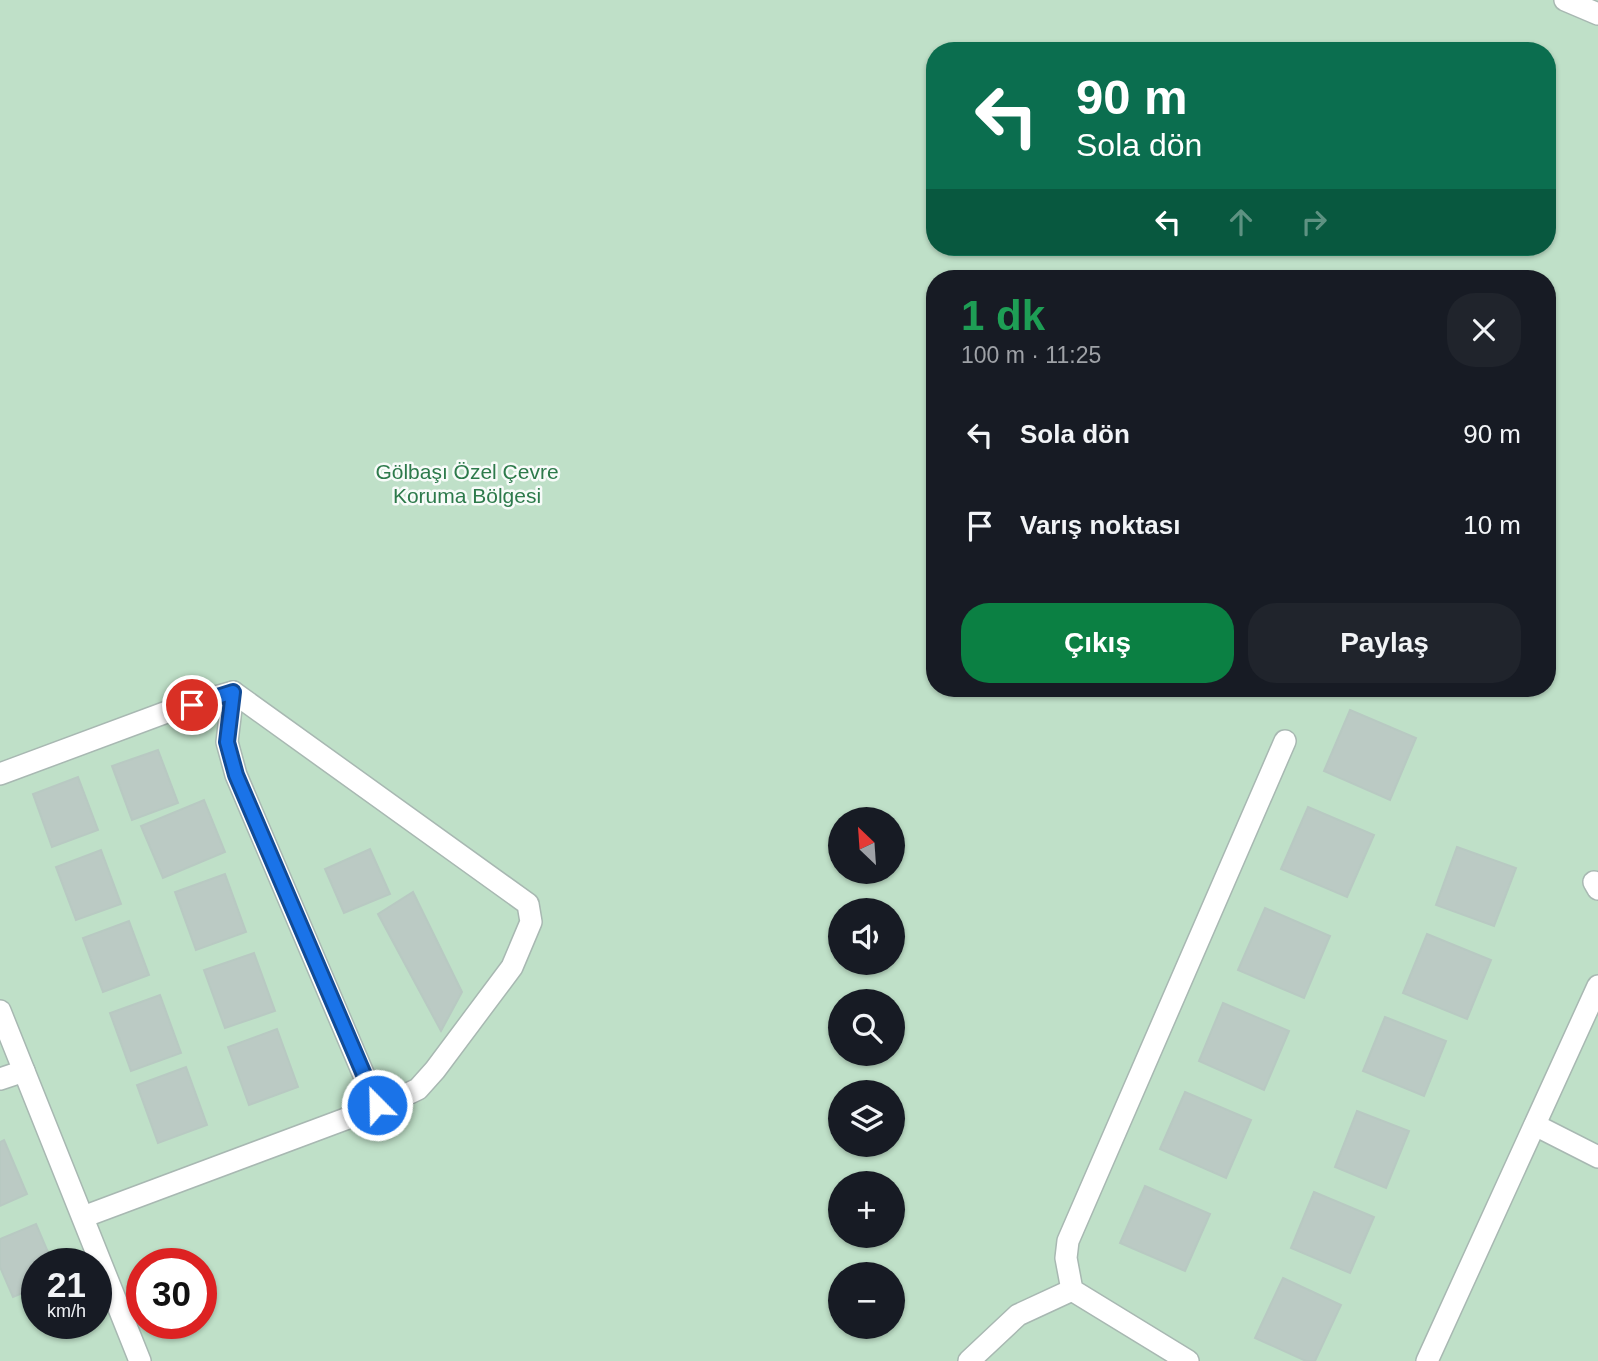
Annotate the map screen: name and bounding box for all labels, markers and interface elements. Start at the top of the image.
icon: left [961,70,1052,161]
text: 90 m [1076,70,1188,124]
text: Sola dön [1076,127,1202,163]
icon: left [1149,203,1187,241]
icon: ahead [1222,203,1260,241]
icon: right [1295,203,1333,241]
text: 1 dk [961,292,1045,339]
button: close [1447,293,1521,367]
text: 100 m · 11:25 [961,342,1101,368]
icon: left [961,416,999,454]
text: Sola dön [1020,419,1130,449]
text: 90 m [1463,419,1521,449]
park label: Gölbaşı Özel Çevre Koruma Bölgesi [375,460,559,507]
icon: arrive [961,507,999,545]
text: Varış noktası [1020,510,1180,540]
text: 10 m [1463,510,1521,540]
button: Çıkış [961,603,1234,683]
button: Paylaş [1248,603,1521,683]
pin [162,675,222,735]
icon: arrive [173,686,211,724]
north arrow [828,807,905,884]
map controls [828,807,905,1339]
button: sound [828,898,905,975]
button: search [828,989,905,1066]
position arrow [340,1068,414,1142]
button: layers [828,1080,905,1157]
button: + [828,1171,905,1248]
speed limit sign: 30 [126,1248,217,1339]
button: − [828,1262,905,1339]
text: 21 [47,1265,86,1304]
text: km/h [47,1301,86,1321]

